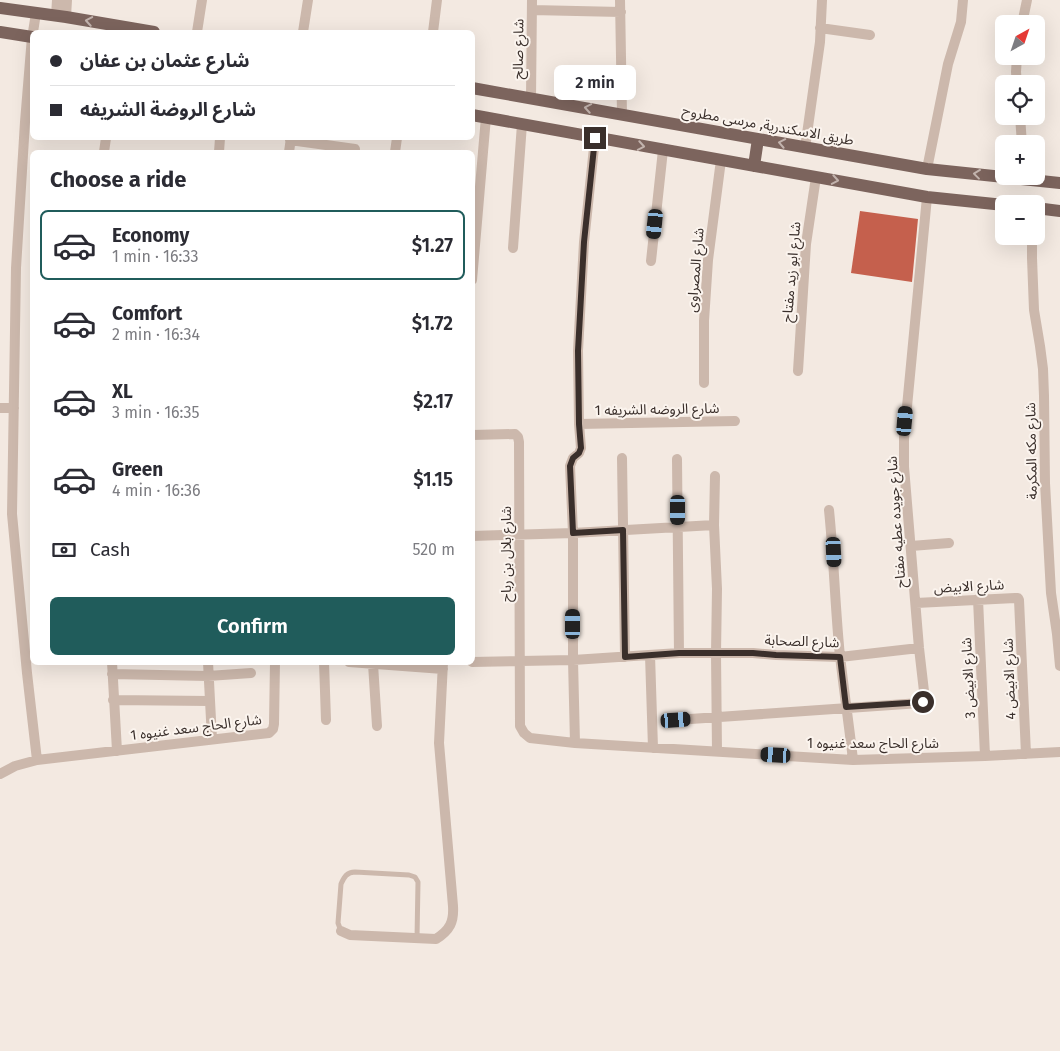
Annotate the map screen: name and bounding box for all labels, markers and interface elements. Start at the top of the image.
north arrow [995,15,1045,65]
map controls [995,15,1045,245]
one-way arrow [84,17,93,27]
street label: شارع صالح [509,19,530,79]
text: شارع عثمان بن عفان [80,49,250,72]
callout: 2 min [554,66,636,100]
text: 2 min [575,73,615,92]
button: locate [995,75,1045,125]
text: شارع الروضة الشريفه [80,98,256,121]
street label: طريق الاسكندرية, مرسى مطروح [680,102,855,151]
one-way arrow [583,103,592,113]
route end [584,127,606,149]
button: + [995,135,1045,185]
one-way arrow [777,139,786,149]
one-way arrow [637,140,645,150]
text: Choose a ride [50,166,186,193]
one-way arrow [972,169,980,180]
one-way arrow [831,175,840,185]
button: − [995,195,1045,245]
car [645,208,664,240]
street label: شارع ابو زيد مفتاح [779,221,806,323]
icon: car [52,223,97,268]
text: Economy [112,224,189,247]
street label: شارع المصراوى [683,227,710,313]
text: $1.27 [412,234,453,257]
text: 1 min · 16:33 [112,247,199,266]
icon: car [52,301,97,346]
text: Comfort [112,302,182,325]
text: $1.72 [412,312,453,335]
text: 2 min · 16:34 [112,325,200,344]
icon: car [52,379,97,424]
text: XL [112,380,133,403]
text: $2.17 [413,390,453,413]
street label: شارع الروضه الشريفه 1 [595,400,720,421]
street label: شارع مكه المكرمة [1022,402,1043,500]
text: 3 min · 16:35 [112,403,200,422]
car [896,405,913,437]
street label: شارع جويده عطيه مفتاح [883,455,912,588]
icon: car [52,457,97,502]
text: Green [112,458,163,481]
text: $1.15 [413,468,453,491]
text: 4 min · 16:36 [112,481,201,500]
car [670,495,685,525]
street label: شارع بلال بن رباح [498,506,517,602]
icon: cash [50,536,78,564]
car [825,537,842,567]
text: Cash [90,538,131,561]
text: 520 m [412,540,455,559]
street label: شارع الابيض [933,576,1005,599]
button: Confirm [50,597,455,655]
car [565,609,580,639]
street label: شارع الصحابة [764,632,840,653]
street label: شارع الابيض 3 [958,637,981,719]
street label: شارع الابيض 4 [1000,638,1021,720]
route start [912,691,934,713]
street label: شارع الحاج سعد غنيوه 1 [129,711,263,746]
car [660,711,691,729]
street label: شارع الحاج سعد غنيوه 1 [807,735,939,754]
car [760,747,791,763]

